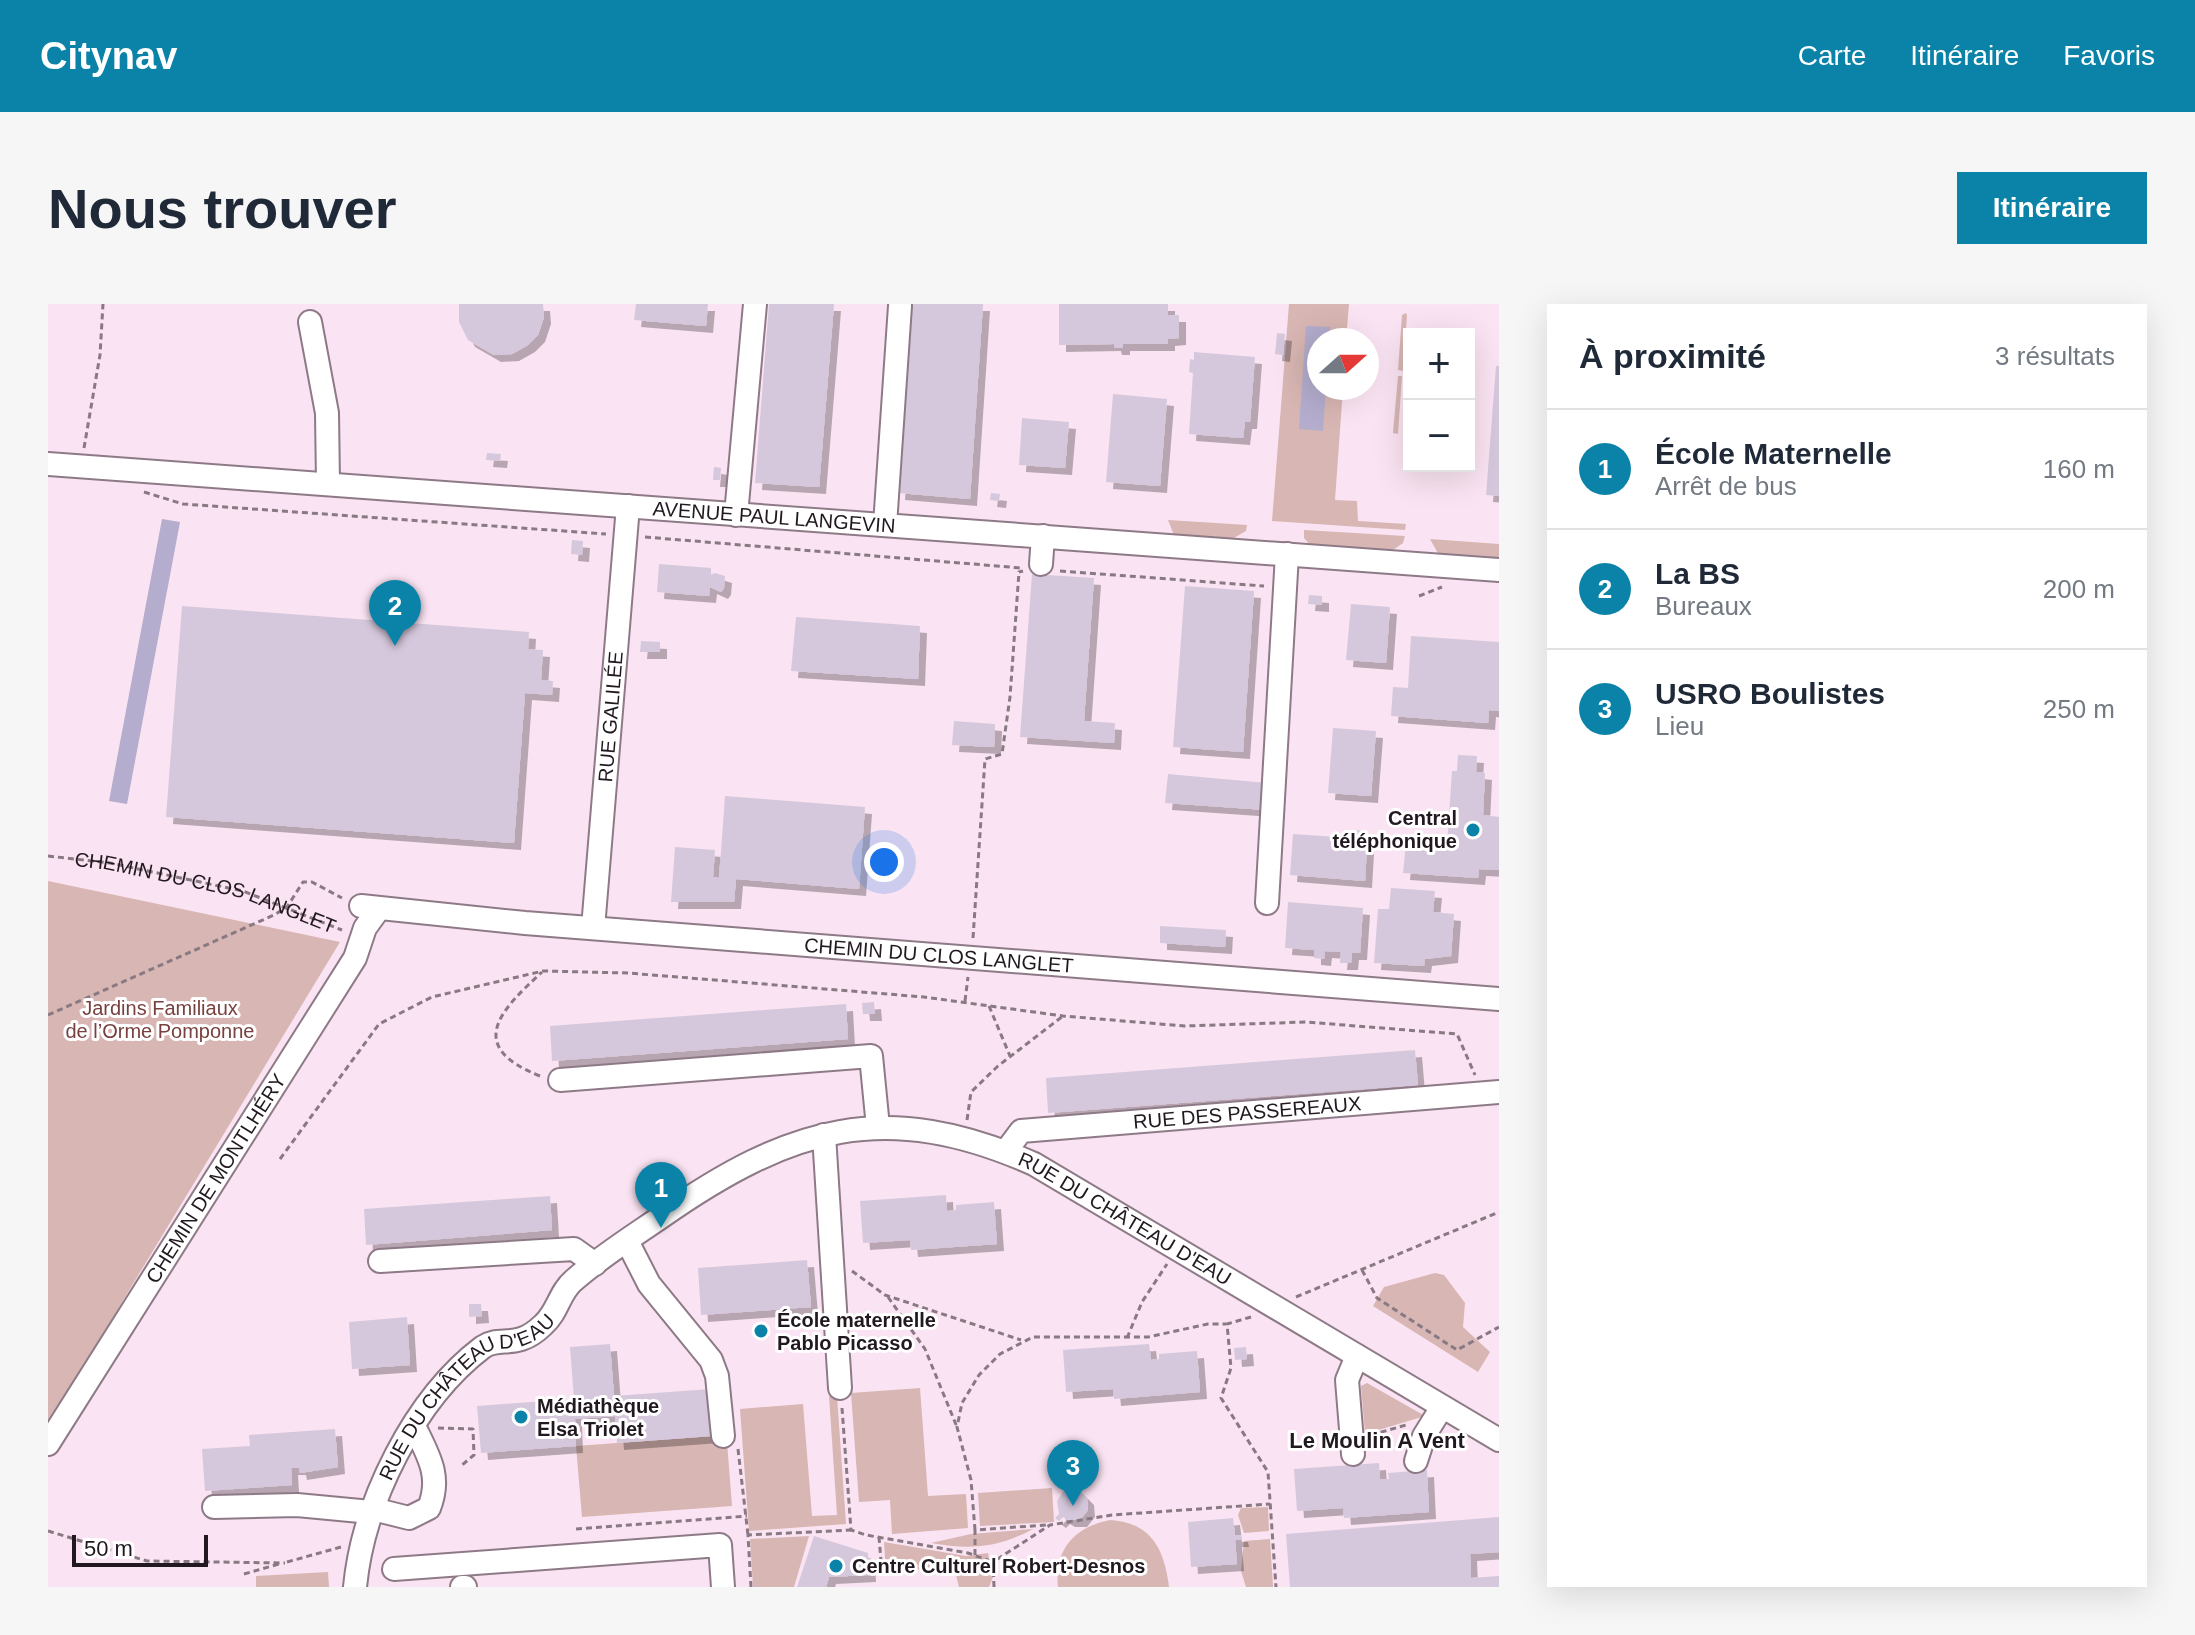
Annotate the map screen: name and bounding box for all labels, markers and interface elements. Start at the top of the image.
text: Citynav [40,35,177,77]
text: Carte [1798,40,1866,71]
text: Itinéraire [1910,40,2019,71]
text: Favoris [2063,40,2155,71]
button: Itinéraire [1957,172,2147,244]
text: Nous trouver [48,177,397,240]
north arrow [1307,328,1379,400]
map controls [1403,328,1475,472]
button: + [1403,328,1475,400]
text: À proximité [1579,337,1766,375]
text: 3 résultats [1995,341,2115,371]
button: − [1403,400,1475,472]
text: École Maternelle [1655,437,1892,470]
text: 1 [1598,454,1612,484]
text: 160 m [2043,454,2115,484]
text: Arrêt de bus [1655,471,1797,501]
street label: AVENUE PAUL LANGEVIN [652,497,896,537]
text: La BS [1655,557,1740,590]
text: 2 [1598,574,1612,604]
text: 200 m [2043,574,2115,604]
pin: 2 [369,580,421,646]
text: Bureaux [1655,591,1752,621]
street label: RUE GALILÉE [594,650,627,783]
text: USRO Boulistes [1655,677,1885,710]
text: 3 [1598,694,1612,724]
text: 250 m [2043,694,2115,724]
text: Lieu [1655,711,1704,741]
place label: Central téléphonique [1333,807,1457,852]
marker: Central téléphonique [1464,821,1482,839]
your location [864,842,904,882]
street label: CHEMIN DU CLOS LANGLET [74,848,339,937]
street label: CHEMIN DU CLOS LANGLET [803,934,1074,977]
park label: Jardins Familiaux de l’Orme Pomponne [66,997,254,1042]
street label: CHEMIN DE MONTLHÉRY [141,1070,290,1287]
street label: RUE DES PASSEREAUX [1132,1092,1362,1133]
street label: RUE DU CHÂTEAU D'EAU [1015,1148,1235,1289]
pin: 1 [635,1162,687,1228]
street label: RUE DU CHÂTEAU D'EAU [375,1309,559,1483]
place label: École maternelle Pablo Picasso [777,1309,936,1354]
marker: École maternelle Pablo Picasso [752,1322,770,1340]
place label: Médiathèque Elsa Triolet [537,1395,659,1440]
marker: Médiathèque Elsa Triolet [512,1408,530,1426]
district label: Le Moulin A Vent [1289,1428,1465,1453]
pin: 3 [1047,1440,1099,1506]
scale bar [72,1531,208,1567]
text: 50 m [84,1536,133,1561]
place label: Centre Culturel Robert-Desnos [852,1555,1145,1577]
marker: Centre Culturel Robert-Desnos [827,1557,845,1575]

